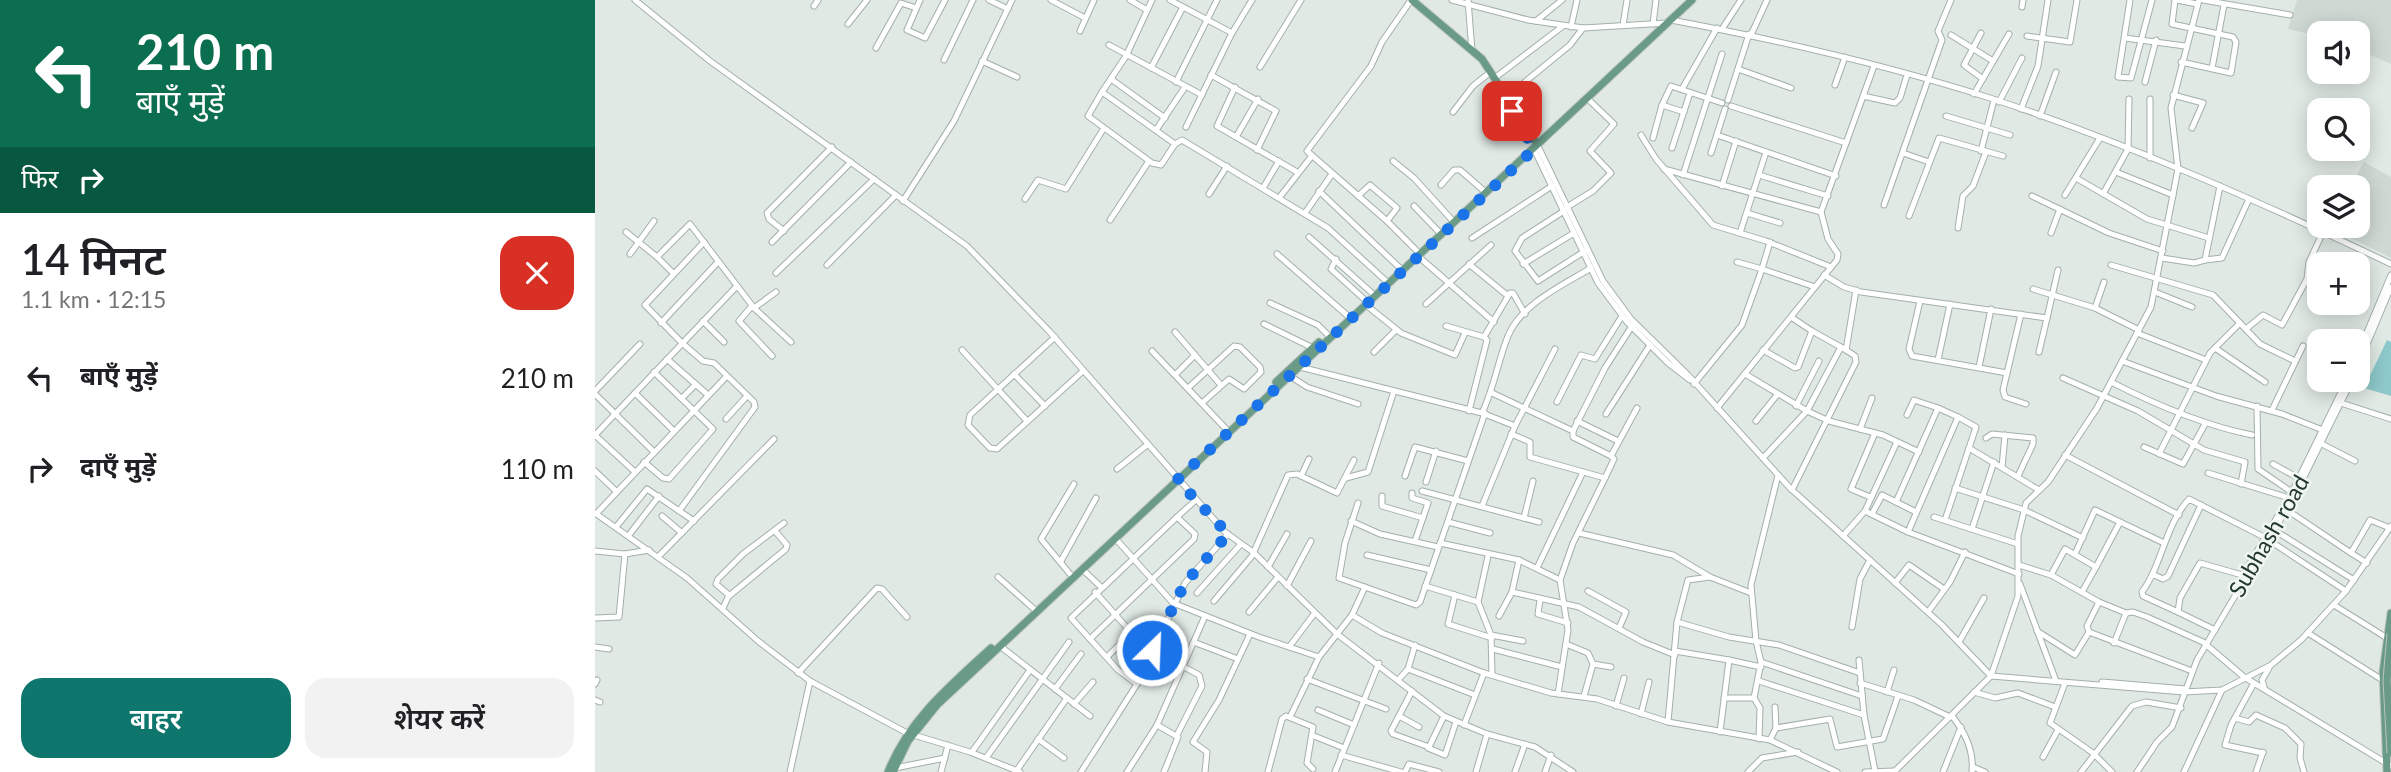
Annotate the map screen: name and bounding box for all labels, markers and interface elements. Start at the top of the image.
map controls [2307,21,2370,392]
button: sound [2307,21,2370,84]
text: 210 m [136,22,274,80]
icon: left [21,28,112,119]
text: बाएँ मुड़ें [136,81,225,120]
pin [1482,81,1542,141]
icon: arrive [1493,92,1531,130]
button: search [2307,98,2370,161]
icon: right [72,161,110,199]
text: फिर [21,162,58,194]
button: layers [2307,175,2370,238]
text: 14 मिनट [21,234,165,284]
button: close [500,236,574,310]
button: + [2307,252,2370,315]
text: 1.1 km · 12:15 [21,285,166,313]
button: − [2307,329,2370,392]
icon: left [21,359,59,397]
text: बाएँ मुड़ें [80,359,158,391]
text: 210 m [501,362,574,394]
icon: right [21,450,59,488]
text: दाएँ मुड़ें [80,450,156,482]
text: 110 m [501,453,574,485]
street label: Subhash road [2222,470,2314,601]
position arrow [1115,613,1189,687]
button: बाहर [21,678,291,758]
button: शेयर करें [305,678,574,758]

